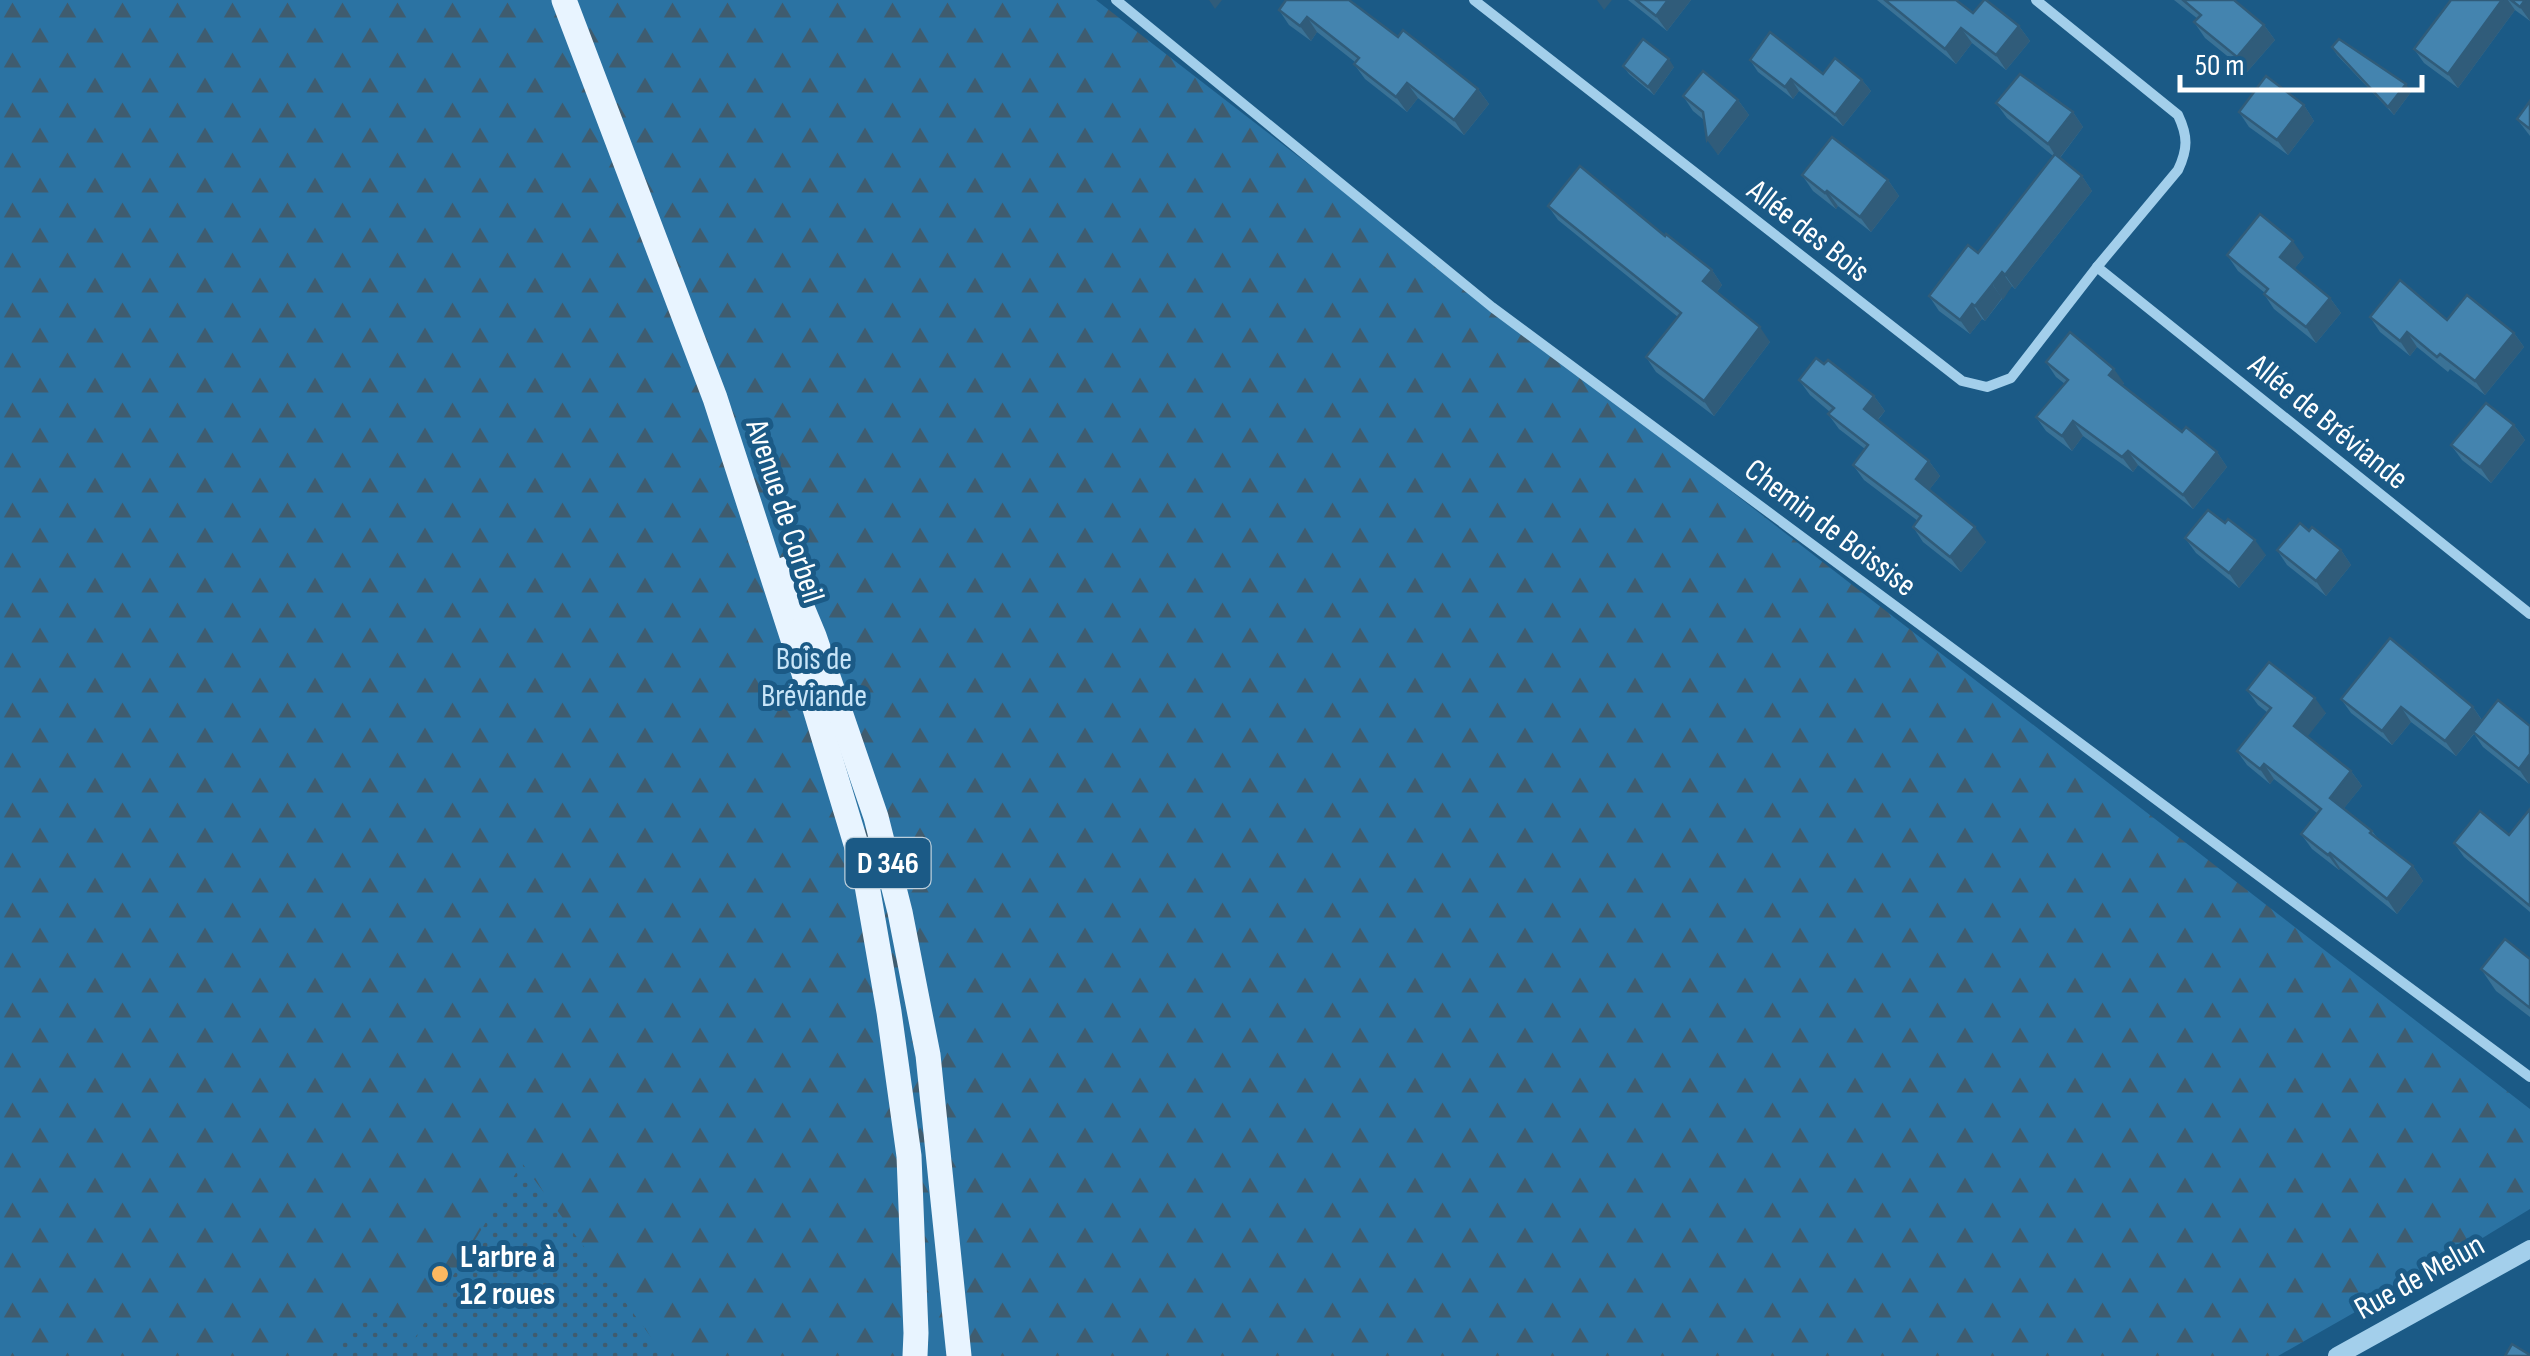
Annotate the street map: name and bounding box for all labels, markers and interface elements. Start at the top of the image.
scale bar [2180,30,2422,92]
text: 50 m [2195,48,2244,84]
street label: Allée des Bois [1738,171,1877,291]
street label: Allée de Bréviande [2240,345,2416,498]
street label: Avenue de Corbeil [736,414,833,608]
street label: Chemin de Boissise [1736,451,1924,605]
park label: Bois de Bréviande [761,640,867,716]
road number: D 346 [846,838,930,888]
street label: Rue de Melun [2348,1226,2491,1329]
place label: L'arbre à 12 roues [460,1238,555,1314]
marker: L'arbre à 12 roues [429,1263,451,1285]

